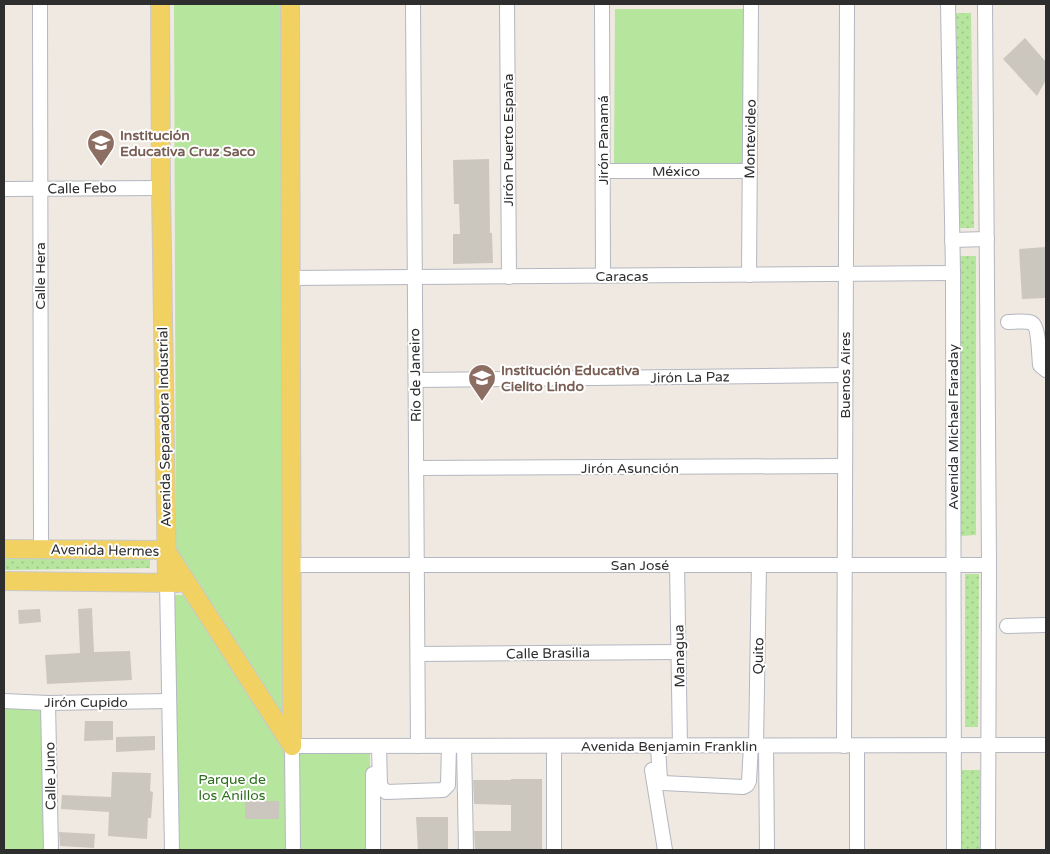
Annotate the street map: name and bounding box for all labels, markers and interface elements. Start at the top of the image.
street label: Jirón Puerto España [500,73,517,207]
street label: Jirón Panamá [595,95,612,185]
street label: Montevideo [741,99,760,179]
place label: Institución Educativa Cruz Saco [120,127,256,160]
school or university icon: Institución Educativa Cruz Saco [86,128,116,167]
street label: México [652,163,700,180]
street label: Calle Febo [47,179,117,198]
street label: Calle Hera [32,242,49,310]
street label: Caracas [596,268,649,285]
street label: Avenida Separadora Industrial [154,327,175,527]
street label: Río de Janeiro [406,328,425,422]
street label: Buenos Aires [837,331,854,419]
street label: Avenida Michael Faraday [945,344,962,510]
place label: Institución Educativa Cielito Lindo [501,362,640,395]
school or university icon: Institución Educativa Cielito Lindo [467,363,497,402]
street label: Jirón La Paz [650,368,730,387]
street label: Jirón Asunción [581,460,679,477]
street label: Avenida Hermes [50,541,160,560]
street label: San José [611,557,669,574]
street label: Managua [670,624,689,688]
street label: Quito [750,637,767,675]
street label: Calle Brasilia [506,644,590,663]
street label: Jirón Cupido [44,694,128,711]
street label: Avenida Benjamin Franklin [581,738,757,755]
street label: Calle Juno [41,742,60,810]
park label: Parque de los Anillos [198,771,266,804]

